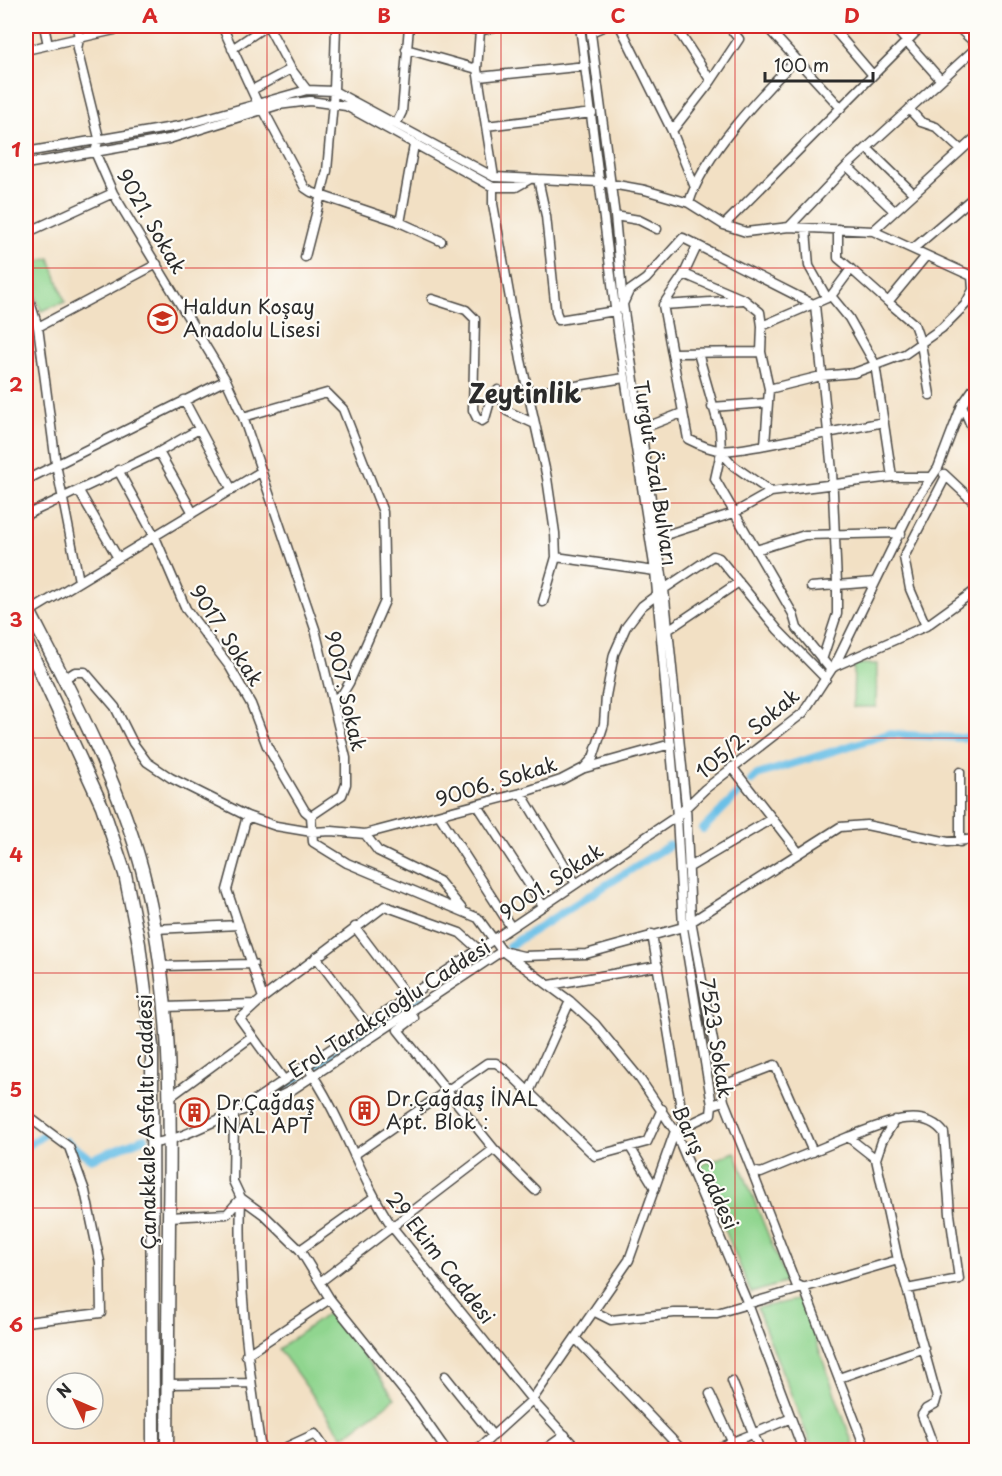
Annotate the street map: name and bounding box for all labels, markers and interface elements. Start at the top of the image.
text: A [142,0,158,30]
text: B [377,0,391,30]
text: C [610,0,626,30]
text: D [844,0,860,30]
scale bar [765,45,873,83]
text: 100 m [774,51,829,78]
text: 1 [11,134,21,164]
street label: 9021. Sokak [110,163,194,279]
place label: Haldun Koşay Anadolu Lisesi [183,291,321,344]
school or university icon: Haldun Koşay Anadolu Lisesi [146,302,178,334]
text: 2 [9,369,23,399]
district label: Zeytinlik [468,373,582,412]
street label: Turgut Özal Bulvarı [627,378,685,568]
street label: 9017. Sokak [183,578,271,692]
text: 3 [9,604,23,634]
street label: 9007. Sokak [318,628,374,754]
street label: 105/2. Sokak [688,680,806,786]
street label: 9006. Sokak [431,748,561,814]
street label: 9001. Sokak [493,835,609,927]
text: 4 [9,839,23,869]
street label: Erol Tarakçıoğlu Caddesi [282,931,496,1085]
street label: 7523. Sokak [693,976,741,1100]
street label: Çanakkale Asfaltı Caddesi [129,994,163,1250]
text: 5 [10,1074,22,1104]
place label: Dr.Çağdaş İNAL Apt. Blok : [386,1083,538,1136]
place label: Dr.Çağdaş İNAL APT [216,1087,315,1140]
building icon: Dr.Çağdaş İNAL Apt. Blok : [349,1094,381,1126]
building icon: Dr.Çağdaş İNAL APT [179,1097,211,1129]
street label: Barış Caddesi [665,1100,747,1234]
street label: 29 Ekim Caddesi [380,1184,502,1330]
text: 6 [9,1309,23,1339]
north arrow [45,1371,105,1431]
text: N [50,1377,77,1403]

